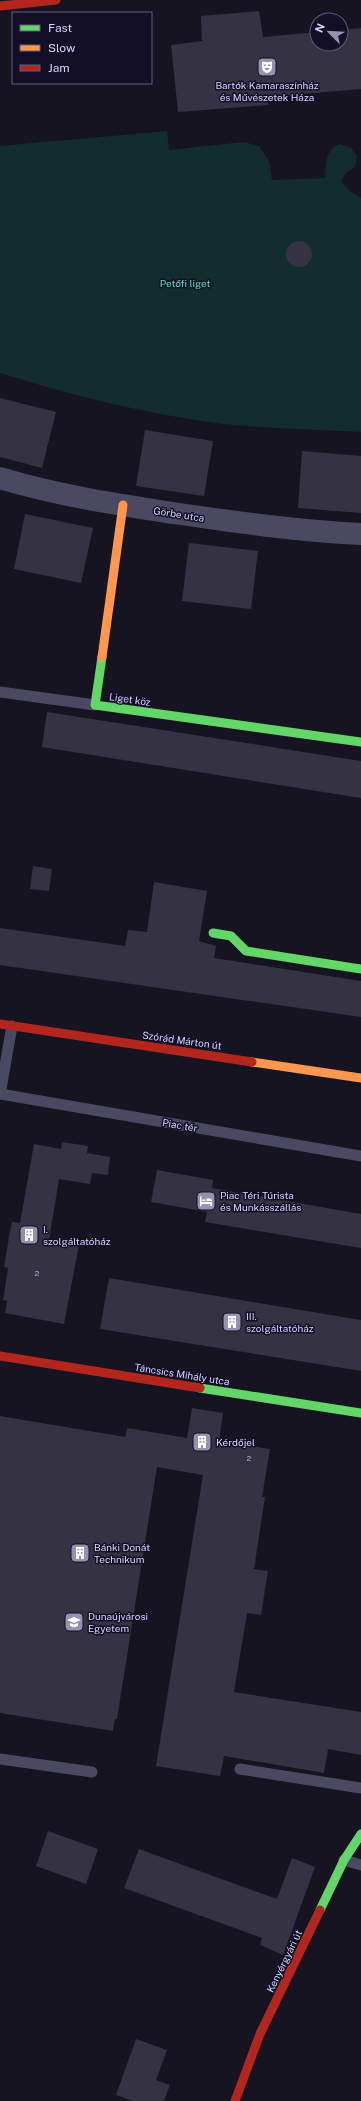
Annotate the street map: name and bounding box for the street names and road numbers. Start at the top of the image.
street label: Görbe utca [153,504,205,524]
street label: Liget köz [108,690,152,708]
street label: Szórád Márton út [141,1028,223,1052]
street label: Piac tér [161,1116,199,1134]
street label: Táncsics Mihály utca [134,1361,230,1387]
street label: Kenyérgyári út [264,1928,304,1994]

